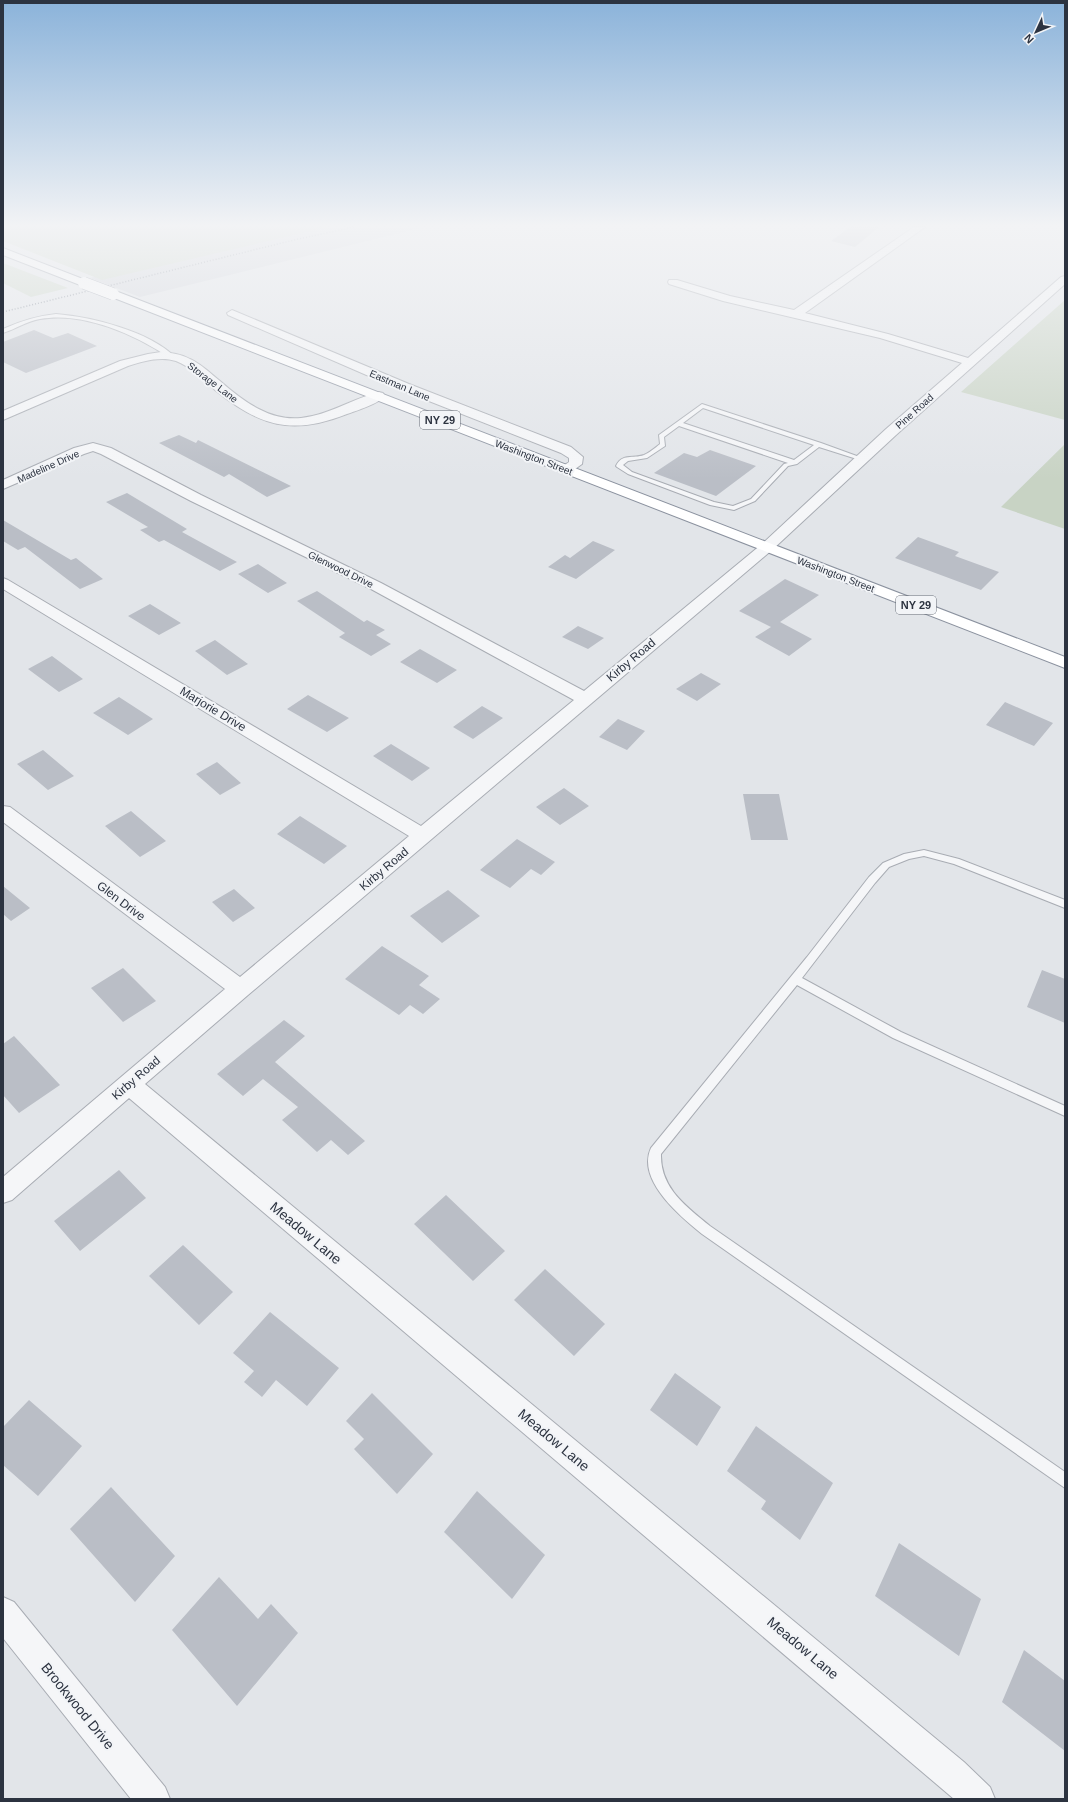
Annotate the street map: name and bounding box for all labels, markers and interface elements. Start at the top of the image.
north arrow [1016,12,1056,52]
text: N [1022,32,1036,46]
street label: Storage Lane [185,360,240,405]
street label: Eastman Lane [368,368,432,403]
street label: Pine Road [893,392,935,431]
road number: NY 29 [420,411,460,429]
street label: Washington Street [494,438,574,477]
street label: Madeline Drive [15,448,81,485]
street label: Glenwood Drive [306,549,376,590]
street label: Washington Street [796,555,876,594]
road number: NY 29 [896,596,936,614]
street label: Kirby Road [604,636,658,684]
street label: Marjorie Drive [177,684,249,734]
street label: Kirby Road [357,845,411,893]
street label: Glen Drive [94,878,148,924]
street label: Kirby Road [109,1053,163,1103]
street label: Meadow Lane [267,1199,345,1268]
street label: Meadow Lane [515,1406,593,1475]
street label: Meadow Lane [764,1614,842,1683]
street label: Brookwood Drive [38,1660,118,1753]

